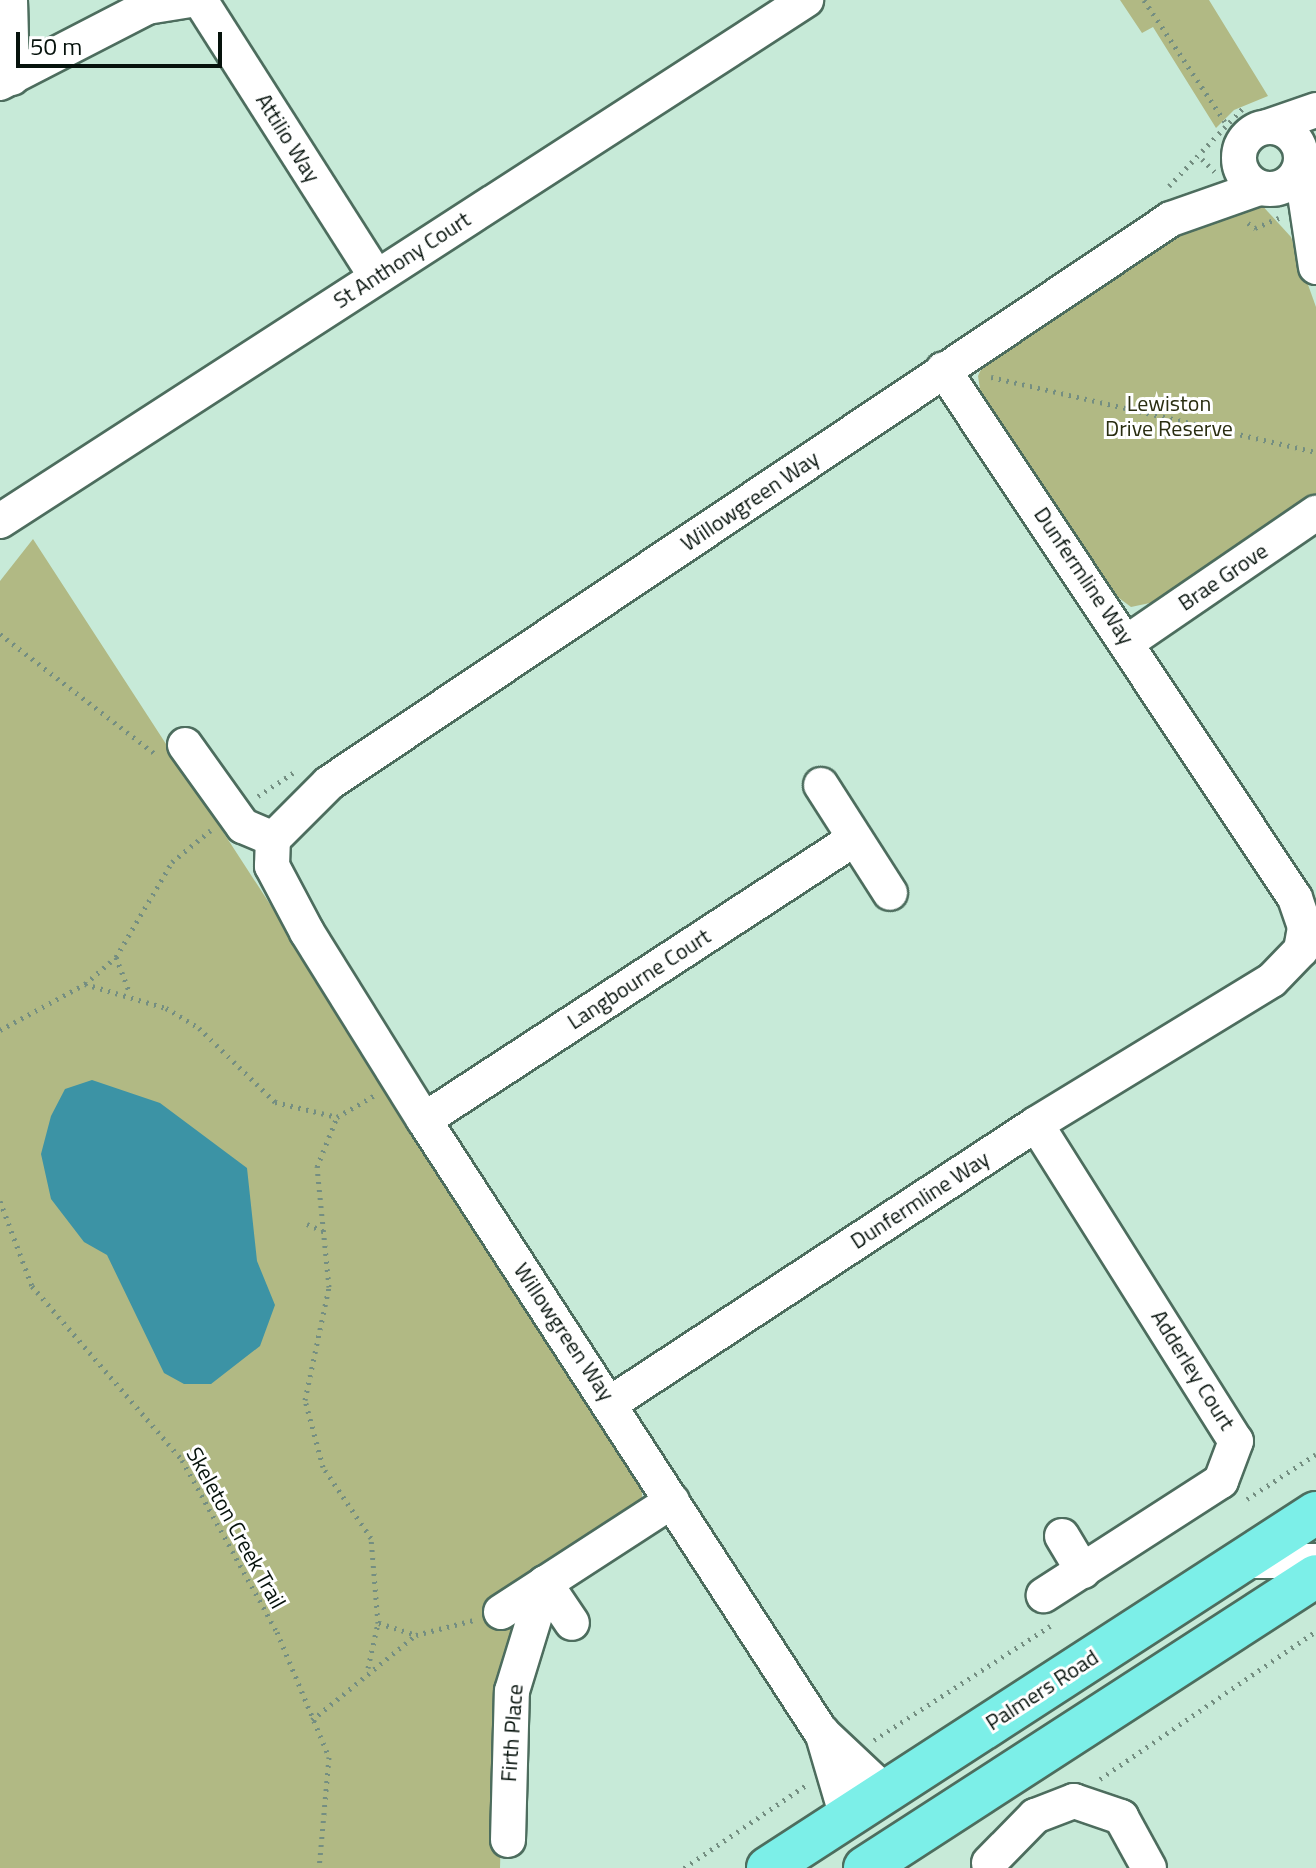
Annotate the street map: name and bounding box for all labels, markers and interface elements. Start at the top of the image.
scale bar [20,16,226,66]
text: 50 m [30,28,82,64]
street label: Attilio Way [250,89,326,187]
street label: St Anthony Court [329,206,475,314]
park label: Lewiston Drive Reserve [1105,390,1233,442]
street label: Willowgreen Way [676,445,824,557]
street label: Dunfermline Way [1028,502,1140,650]
street label: Brae Grove [1173,538,1273,616]
street label: Langbourne Court [562,923,716,1035]
street label: Dunfermline Way [846,1145,994,1255]
street label: Willowgreen Way [508,1258,620,1406]
street label: Adderley Court [1146,1305,1240,1435]
street label: Skeleton Creek Trail [181,1443,291,1613]
street label: Palmers Road [981,1644,1103,1736]
street label: Firth Place [495,1683,529,1783]

